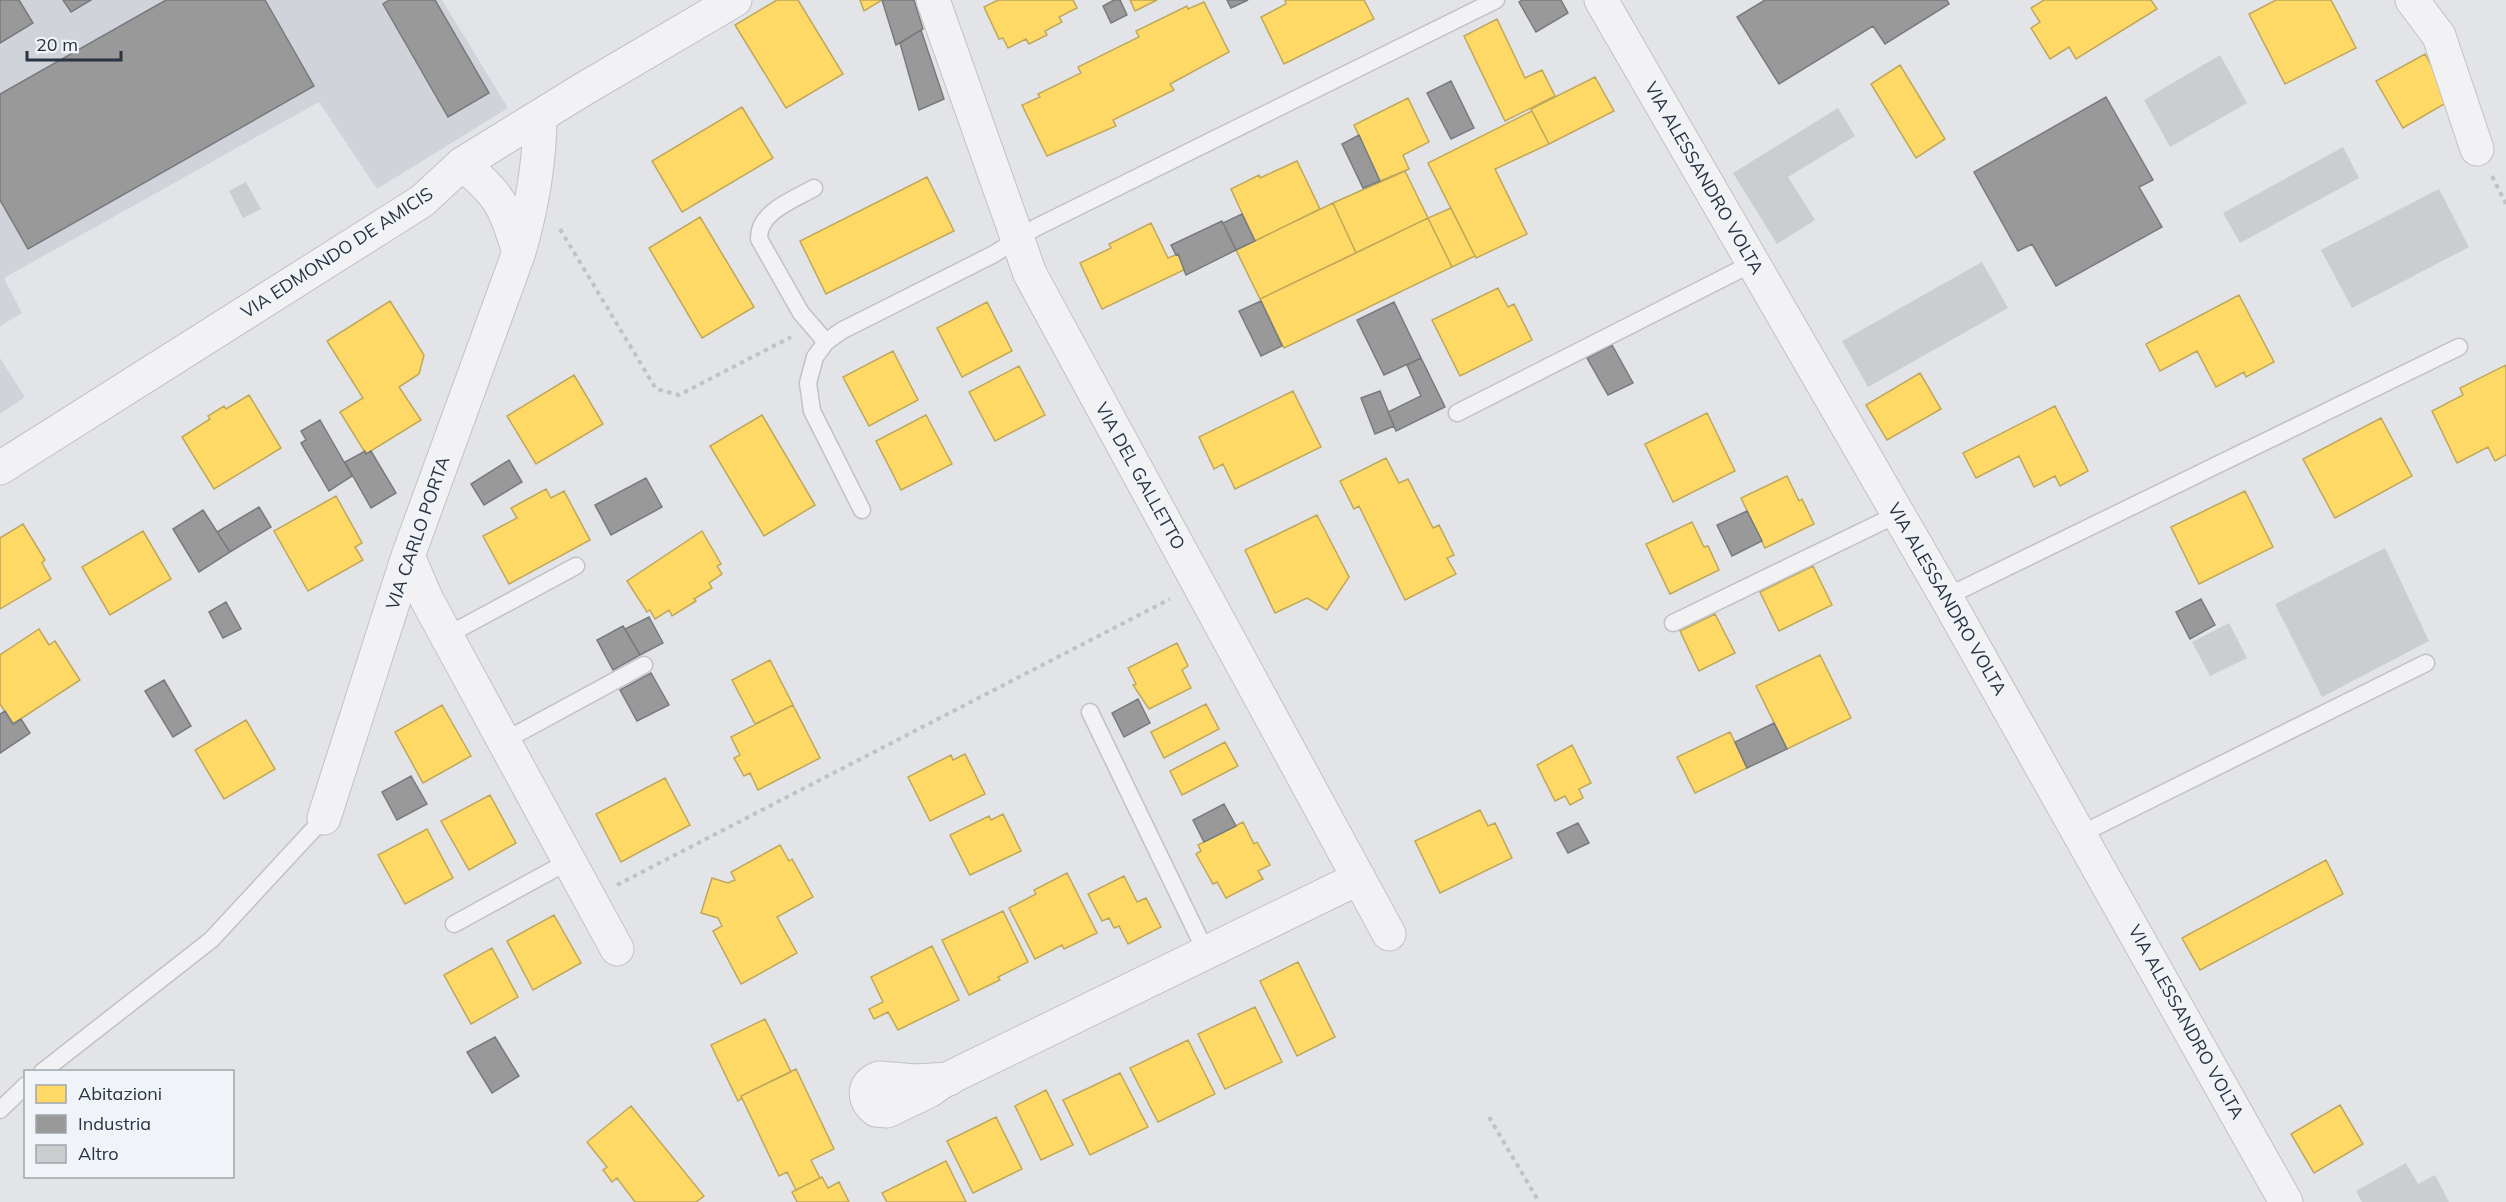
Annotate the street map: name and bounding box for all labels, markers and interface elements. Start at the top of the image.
scale bar [27,24,122,62]
text: 20 m [36,33,78,56]
street label: VIA ALESSANDRO VOLTA [1640,77,1769,278]
street label: VIA EDMONDO DE AMICIS [236,182,437,323]
street label: VIA DEL GALLETTO [1090,398,1191,554]
street label: VIA CARLO PORTA [380,453,455,613]
street label: VIA ALESSANDRO VOLTA [1883,498,2012,699]
street label: VIA ALESSANDRO VOLTA [2123,921,2249,1123]
legend [24,1070,234,1178]
text: Abitazioni [78,1082,162,1105]
text: Industria [78,1112,151,1135]
text: Altro [78,1142,119,1165]

